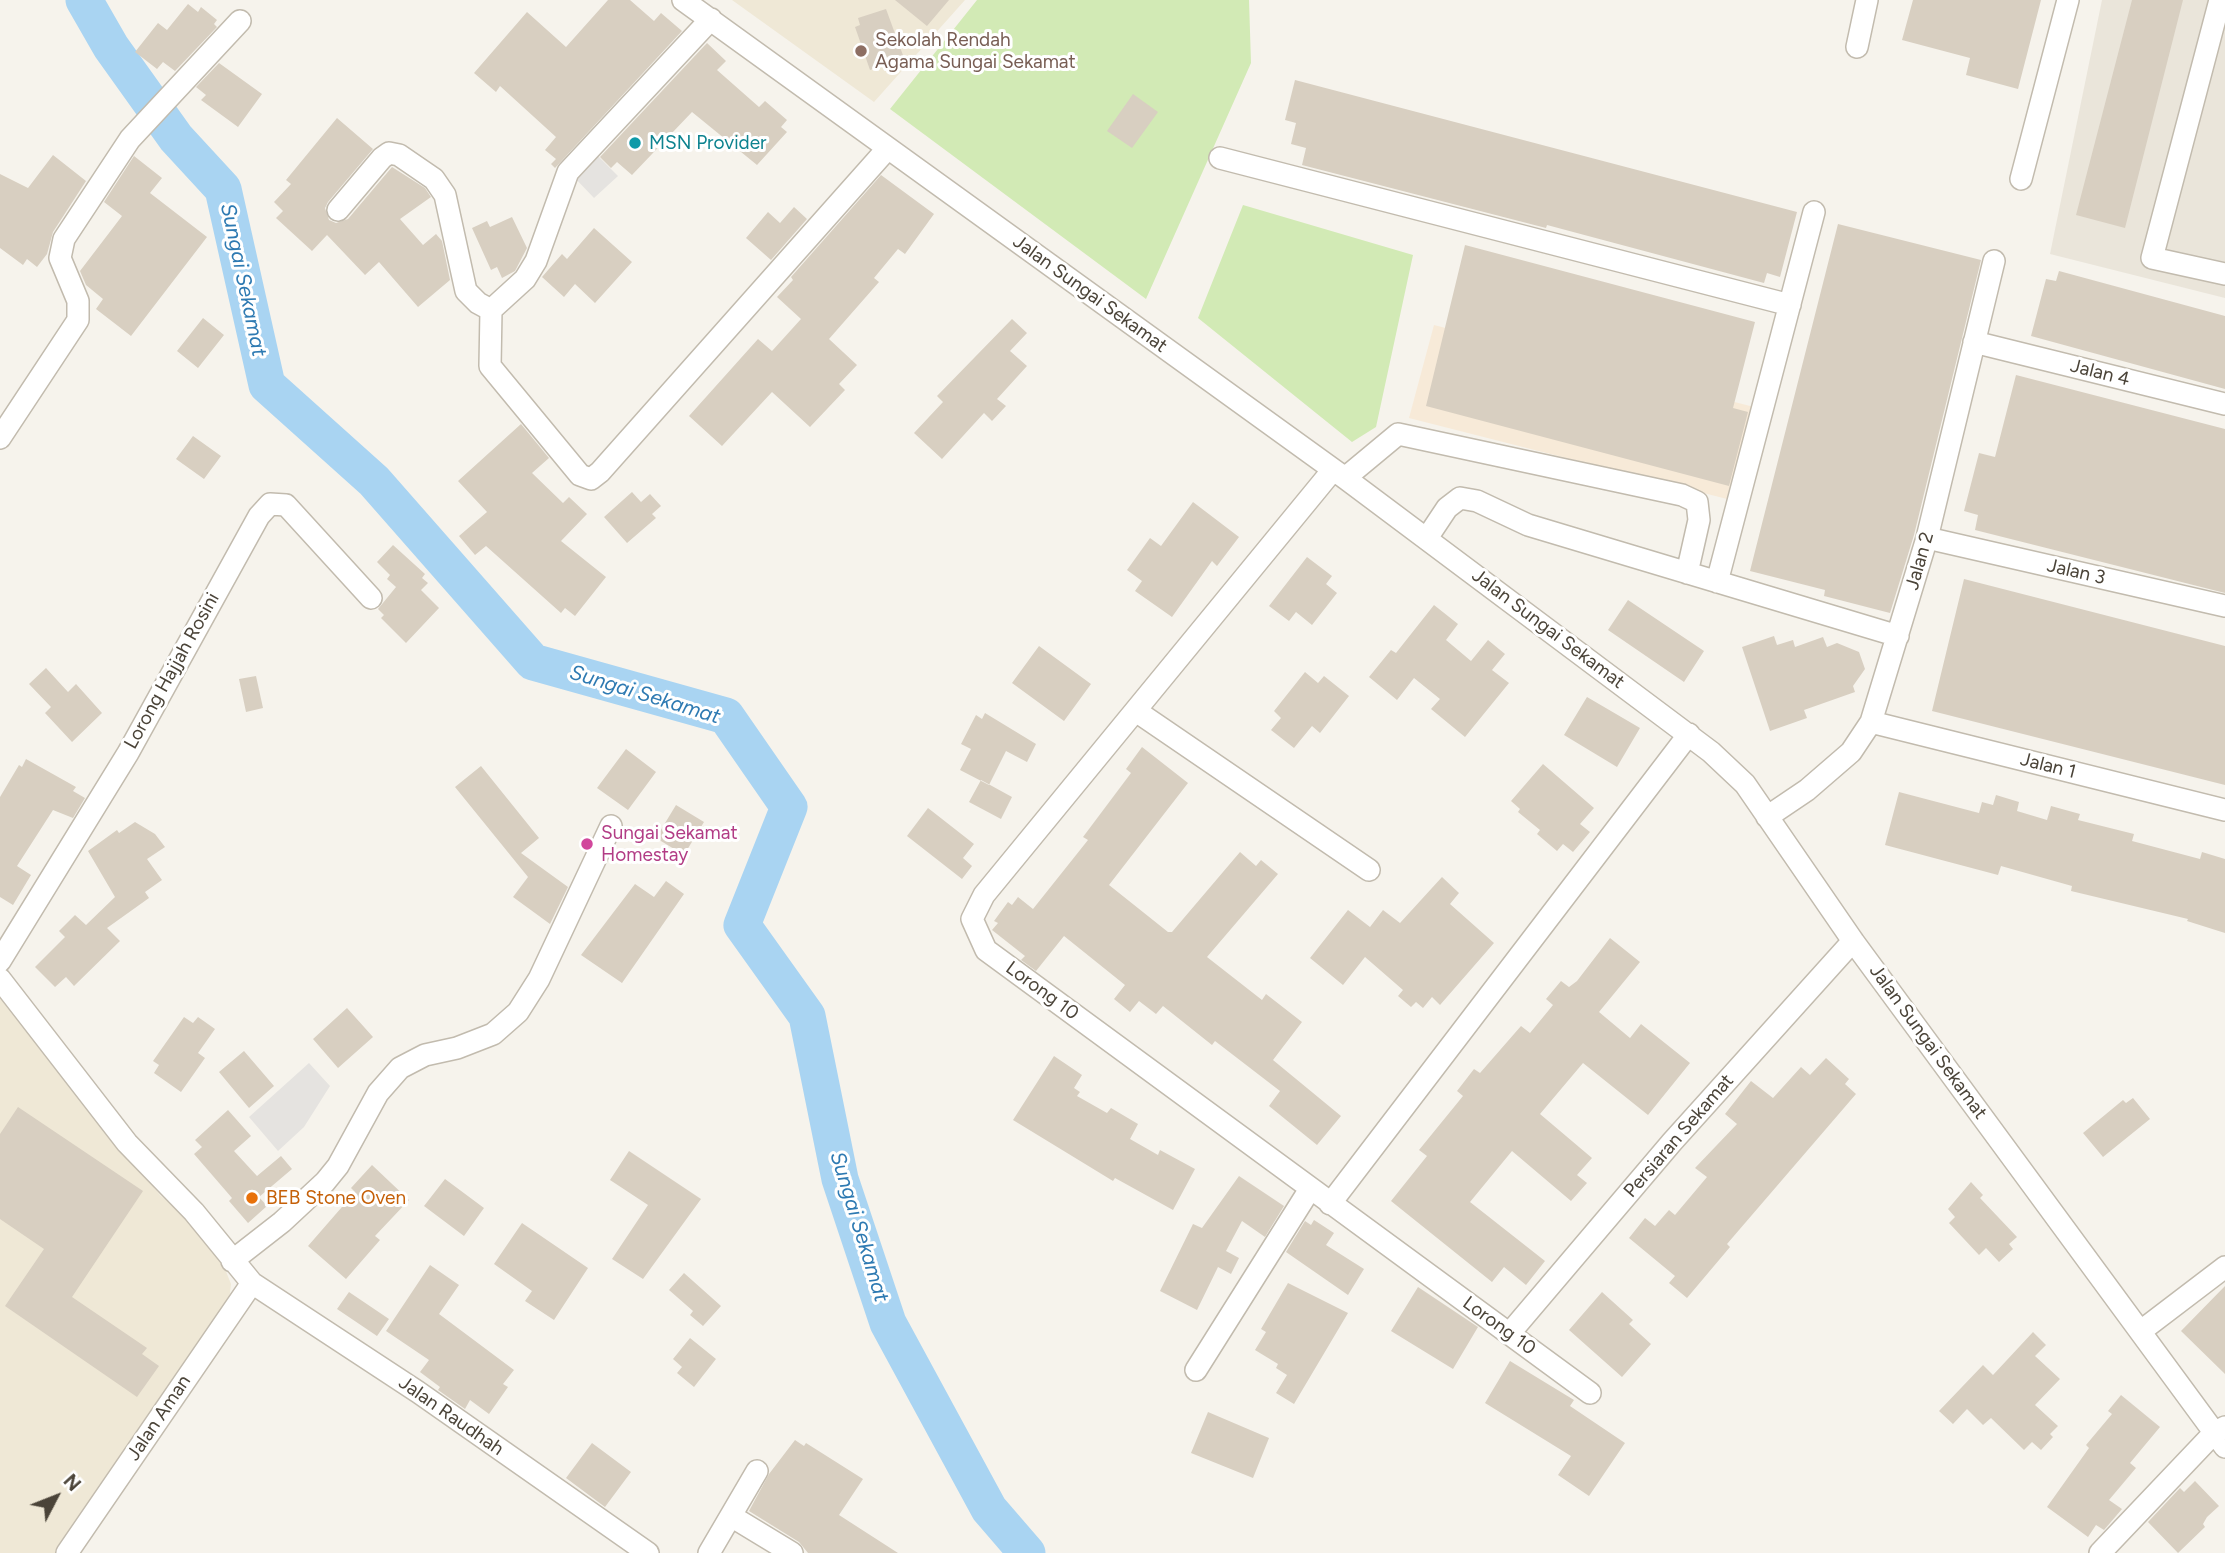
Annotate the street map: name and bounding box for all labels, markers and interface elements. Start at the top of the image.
place label: Sekolah Rendah Agama Sungai Sekamat [875,29,1076,73]
marker: Sekolah Rendah Agama Sungai Sekamat [853,43,869,59]
place label: MSN Provider [649,132,766,154]
marker: MSN Provider [627,135,643,151]
water label: Sungai Sekamat [214,201,272,359]
street label: Jalan Sungai Sekamat [1008,230,1172,358]
street label: Jalan 4 [2068,355,2132,391]
street label: Jalan 2 [1901,529,1939,593]
street label: Jalan 3 [2045,554,2107,590]
street label: Jalan Sungai Sekamat [1467,564,1629,694]
street label: Lorong Hajjah Rosini [120,589,224,753]
water label: Sungai Sekamat [567,660,723,730]
street label: Jalan 1 [2018,748,2078,784]
place label: Sungai Sekamat Homestay [601,822,738,866]
marker: Sungai Sekamat Homestay [579,836,595,852]
street label: Lorong 10 [1001,957,1083,1025]
street label: Jalan Sungai Sekamat [1864,960,1992,1124]
street label: Persiaran Sekamat [1619,1070,1739,1202]
water label: Sungai Sekamat [824,1149,894,1305]
place label: BEB Stone Oven [266,1187,406,1209]
marker: BEB Stone Oven [244,1190,260,1206]
street label: Lorong 10 [1458,1292,1540,1360]
street label: Jalan Aman [122,1371,196,1465]
street label: Jalan Raudhah [394,1371,508,1461]
north arrow [21,1462,91,1532]
text: N [59,1469,85,1496]

